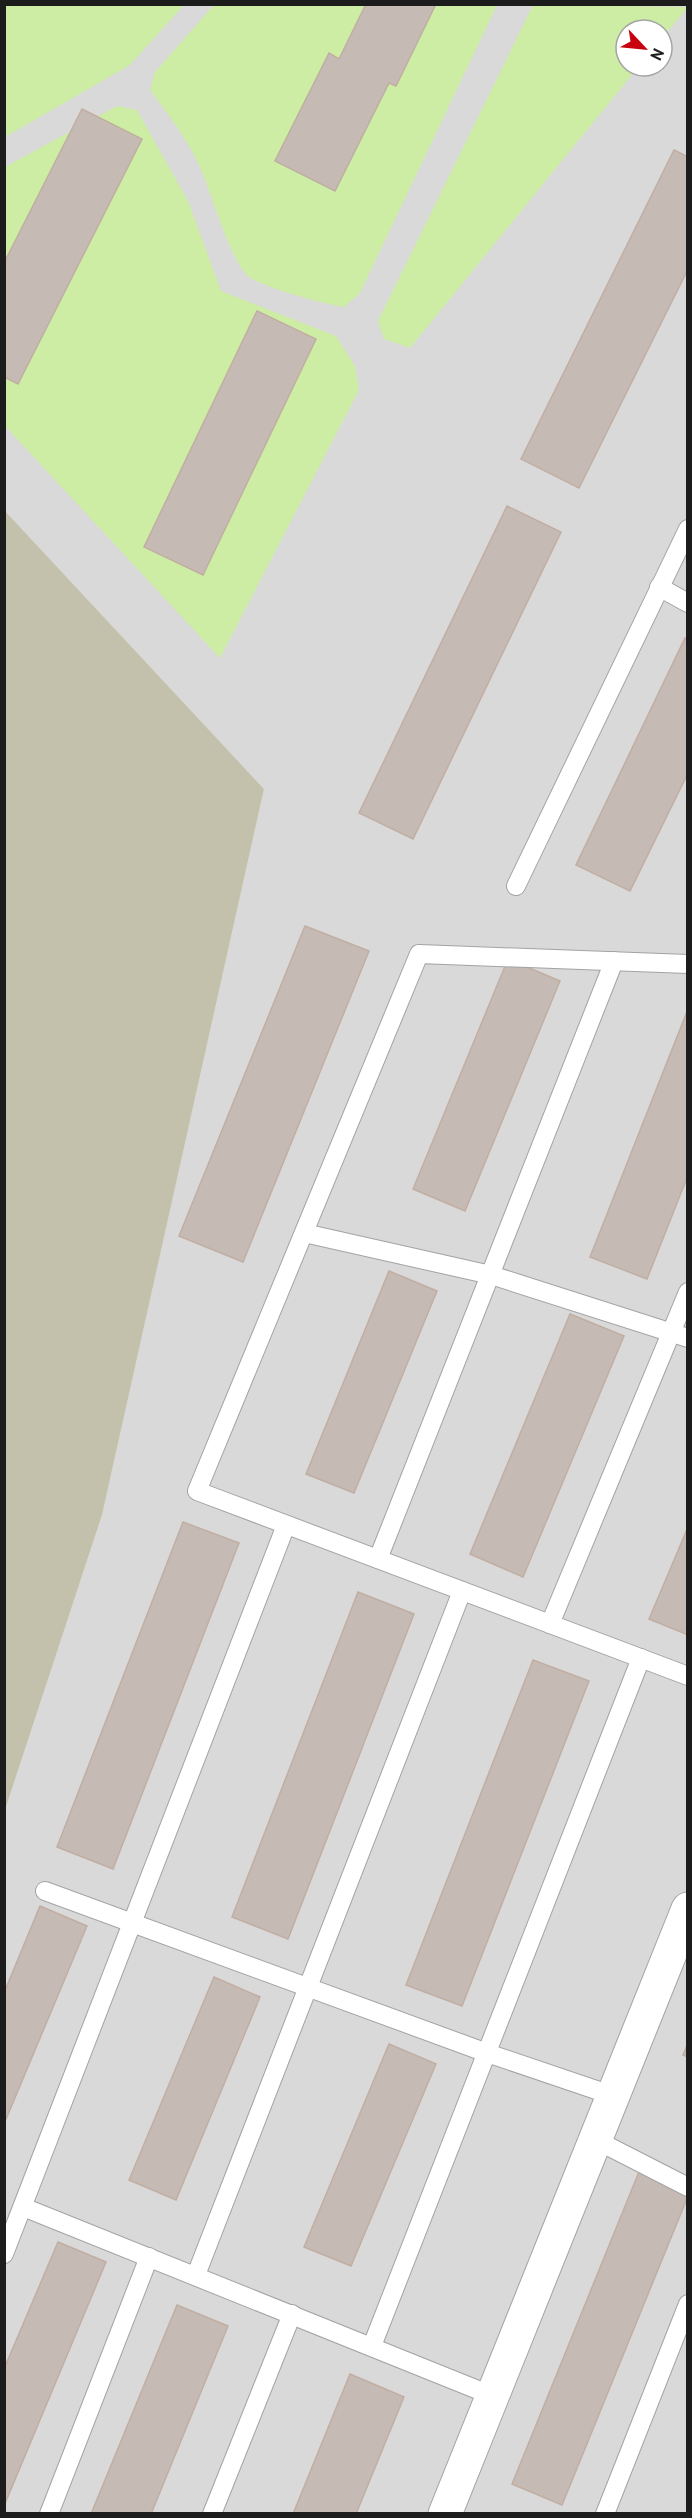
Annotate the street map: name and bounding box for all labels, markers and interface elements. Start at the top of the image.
north arrow [614,18,674,78]
text: N [646,45,669,64]

